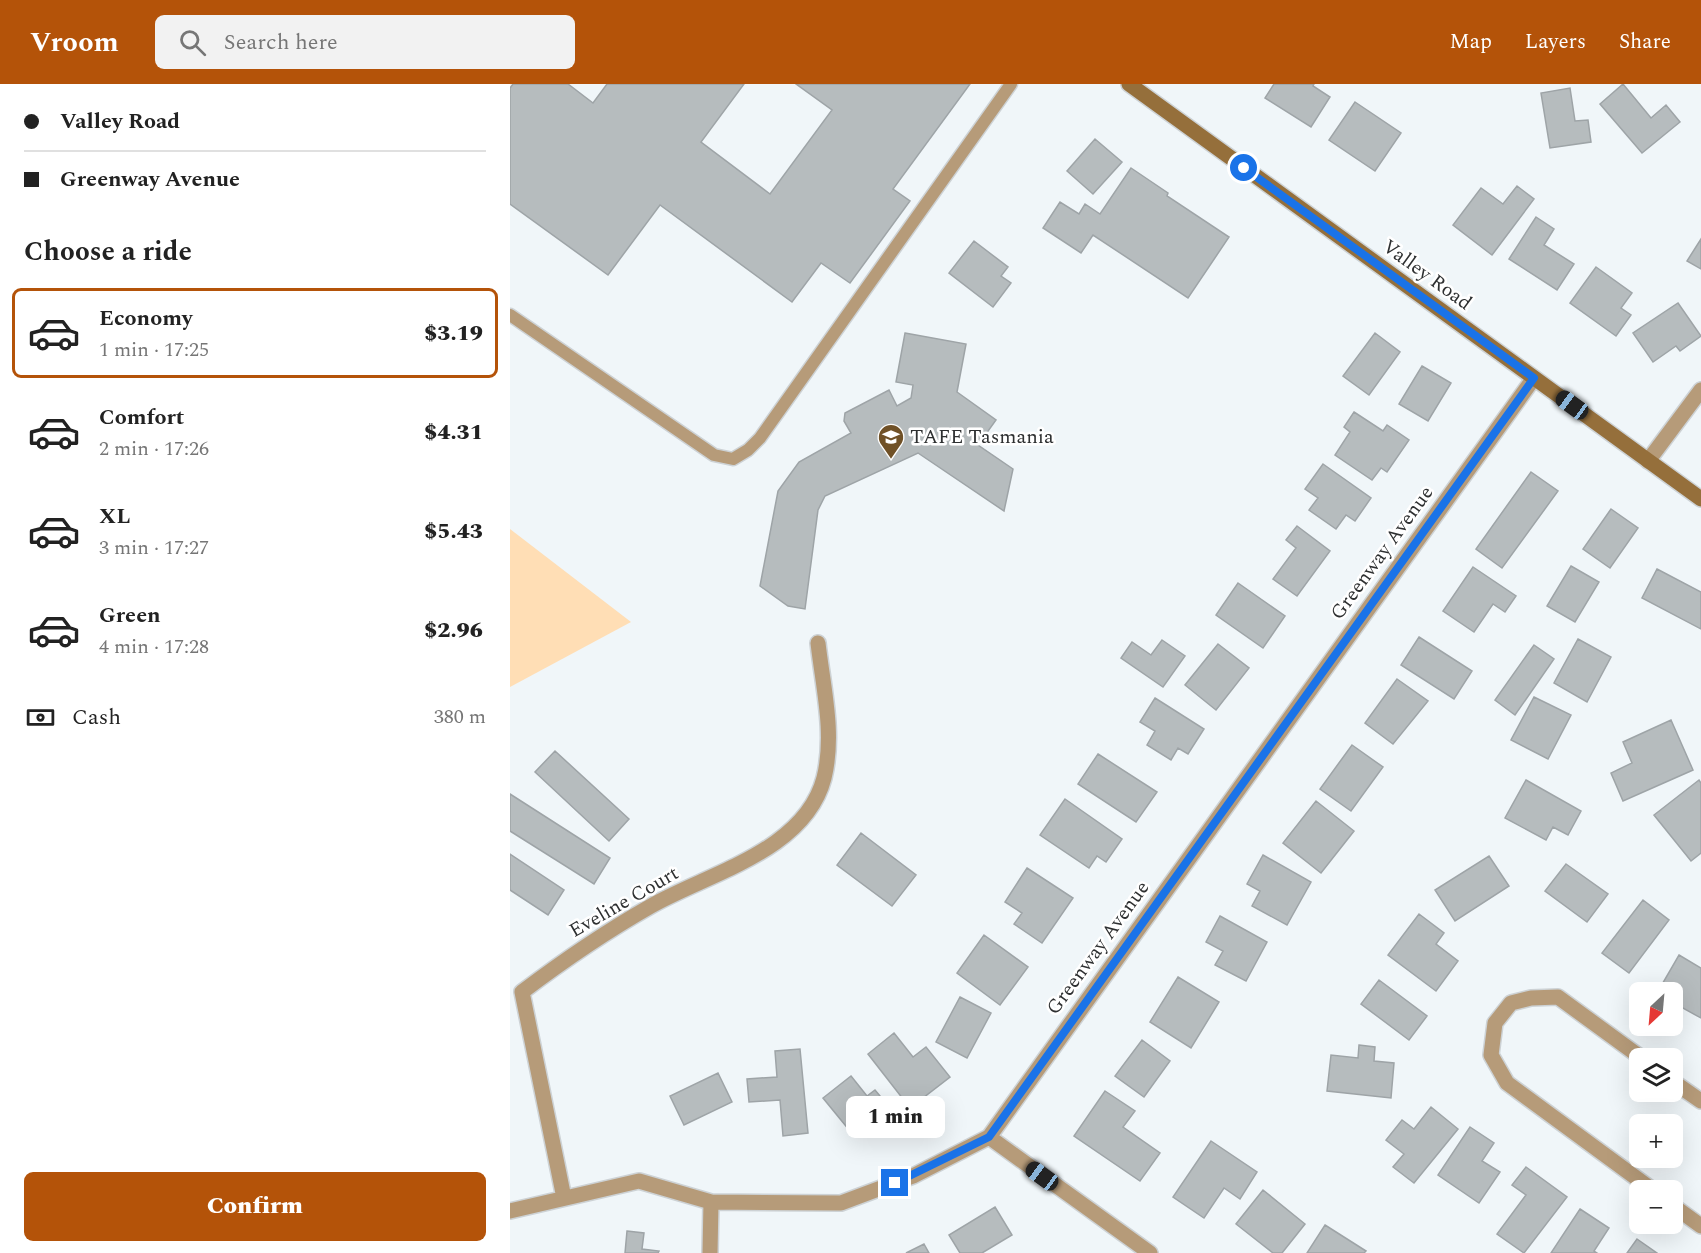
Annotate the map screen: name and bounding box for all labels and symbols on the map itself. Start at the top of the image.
route start [1230,154,1257,181]
street label: Valley Road [1376,232,1478,318]
car [1552,387,1592,423]
school or university icon: TAFE Tasmania [876,422,906,460]
place label: TAFE Tasmania [910,422,1054,452]
street label: Greenway Avenue [1323,480,1441,626]
street label: Eveline Court [564,858,684,946]
street label: Greenway Avenue [1039,875,1157,1021]
north arrow [1629,982,1683,1036]
callout: 1 min [846,1096,944,1138]
car [1022,1158,1062,1194]
route end [881,1169,908,1196]

